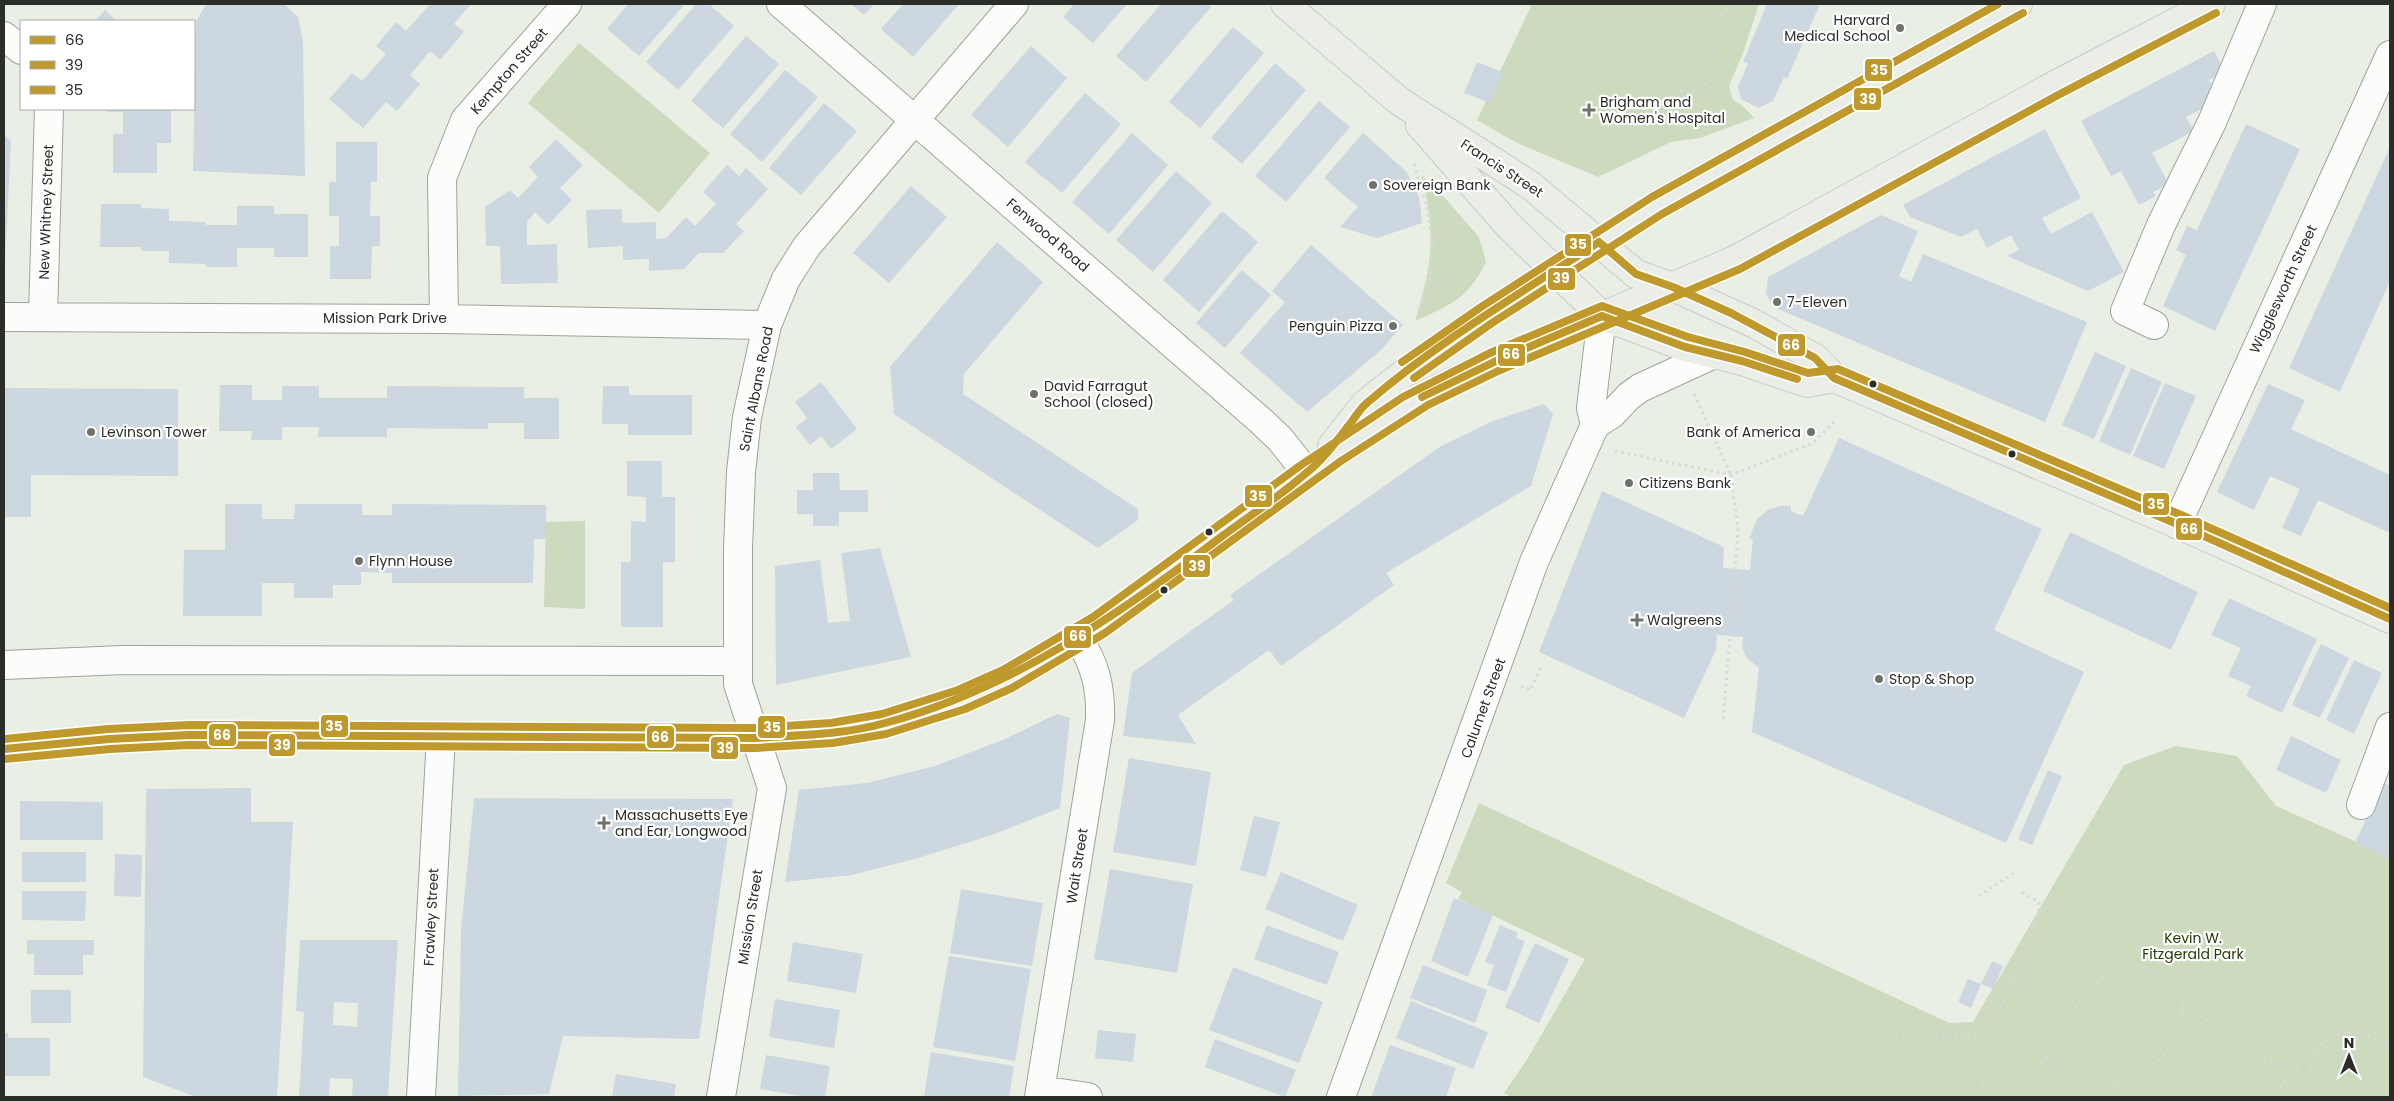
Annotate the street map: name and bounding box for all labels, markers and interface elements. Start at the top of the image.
place label: Harvard Medical School [1784,10,1890,46]
legend [20,20,195,110]
marker: Harvard Medical School [1894,22,1906,34]
street label: Kempton Street [466,23,552,119]
text: 66 [65,29,84,50]
text: 39 [65,54,83,75]
line badge: 35 [1864,58,1893,82]
text: 35 [1870,60,1888,80]
text: 35 [65,79,83,100]
line badge: 39 [1853,87,1882,111]
text: 39 [1859,89,1877,109]
place label: Brigham and Women's Hospital [1600,92,1725,128]
marker: Brigham and Women's Hospital [1582,103,1596,117]
street label: Francis Street [1457,134,1547,202]
street label: New Whitney Street [34,144,58,280]
place label: Sovereign Bank [1383,175,1491,195]
marker: Sovereign Bank [1367,179,1379,191]
street label: Fenwood Road [1002,193,1094,277]
street label: Wigglesworth Street [2244,221,2322,357]
line badge: 35 [1564,233,1592,257]
text: 35 [1569,234,1587,254]
line badge: 39 [1547,267,1576,291]
text: 39 [1552,268,1570,288]
place label: 7-Eleven [1787,292,1847,312]
marker: 7-Eleven [1771,296,1783,308]
street label: Mission Park Drive [323,308,447,328]
place label: Penguin Pizza [1289,316,1383,336]
marker: Penguin Pizza [1387,320,1399,332]
street label: Saint Albans Road [734,325,778,453]
line badge: 66 [1777,333,1806,357]
text: 66 [1782,335,1800,355]
line badge: 66 [1497,343,1526,367]
text: 66 [1502,344,1520,364]
place label: David Farragut School (closed) [1044,376,1154,412]
unlabelled marker [1868,379,1878,389]
marker: David Farragut School (closed) [1028,388,1040,400]
place label: Levinson Tower [101,422,207,442]
place label: Bank of America [1687,422,1801,442]
marker: Levinson Tower [85,426,97,438]
marker: Bank of America [1805,426,1817,438]
unlabelled marker [2007,449,2017,459]
place label: Citizens Bank [1639,473,1732,493]
marker: Citizens Bank [1623,477,1635,489]
line badge: 35 [1244,484,1273,508]
text: 35 [1249,486,1267,506]
line badge: 35 [2142,492,2170,516]
text: 35 [2147,494,2165,514]
line badge: 66 [2175,517,2203,541]
text: 66 [2180,519,2198,539]
unlabelled marker [1204,527,1214,537]
place label: Flynn House [369,551,453,571]
line badge: 39 [1182,554,1211,578]
marker: Flynn House [353,555,365,567]
text: 39 [1188,556,1206,576]
unlabelled marker [1159,585,1169,595]
place label: Walgreens [1647,610,1722,630]
marker: Walgreens [1631,614,1643,626]
line badge: 66 [1063,625,1092,649]
text: 66 [1069,626,1087,646]
street label: Calumet Street [1456,655,1510,761]
place label: Stop & Shop [1889,669,1974,689]
marker: Stop & Shop [1873,673,1885,685]
line badge: 35 [320,714,349,738]
line badge: 35 [757,715,786,739]
text: 35 [325,716,343,736]
text: 35 [763,717,781,737]
line badge: 66 [208,723,237,747]
text: 66 [213,725,231,745]
line badge: 66 [646,725,675,749]
text: 66 [651,727,669,747]
line badge: 39 [268,733,296,757]
text: 39 [273,735,291,755]
line badge: 39 [710,736,739,760]
text: 39 [716,738,734,758]
place label: Massachusetts Eye and Ear, Longwood [615,805,748,841]
marker: Massachusetts Eye and Ear, Longwood [597,816,611,830]
street label: Wait Street [1061,827,1093,905]
street label: Frawley Street [418,868,444,966]
street label: Mission Street [733,868,767,966]
park label: Kevin W. Fitzgerald Park [2142,928,2245,964]
north arrow [2324,1031,2374,1081]
text: N [2344,1033,2354,1053]

